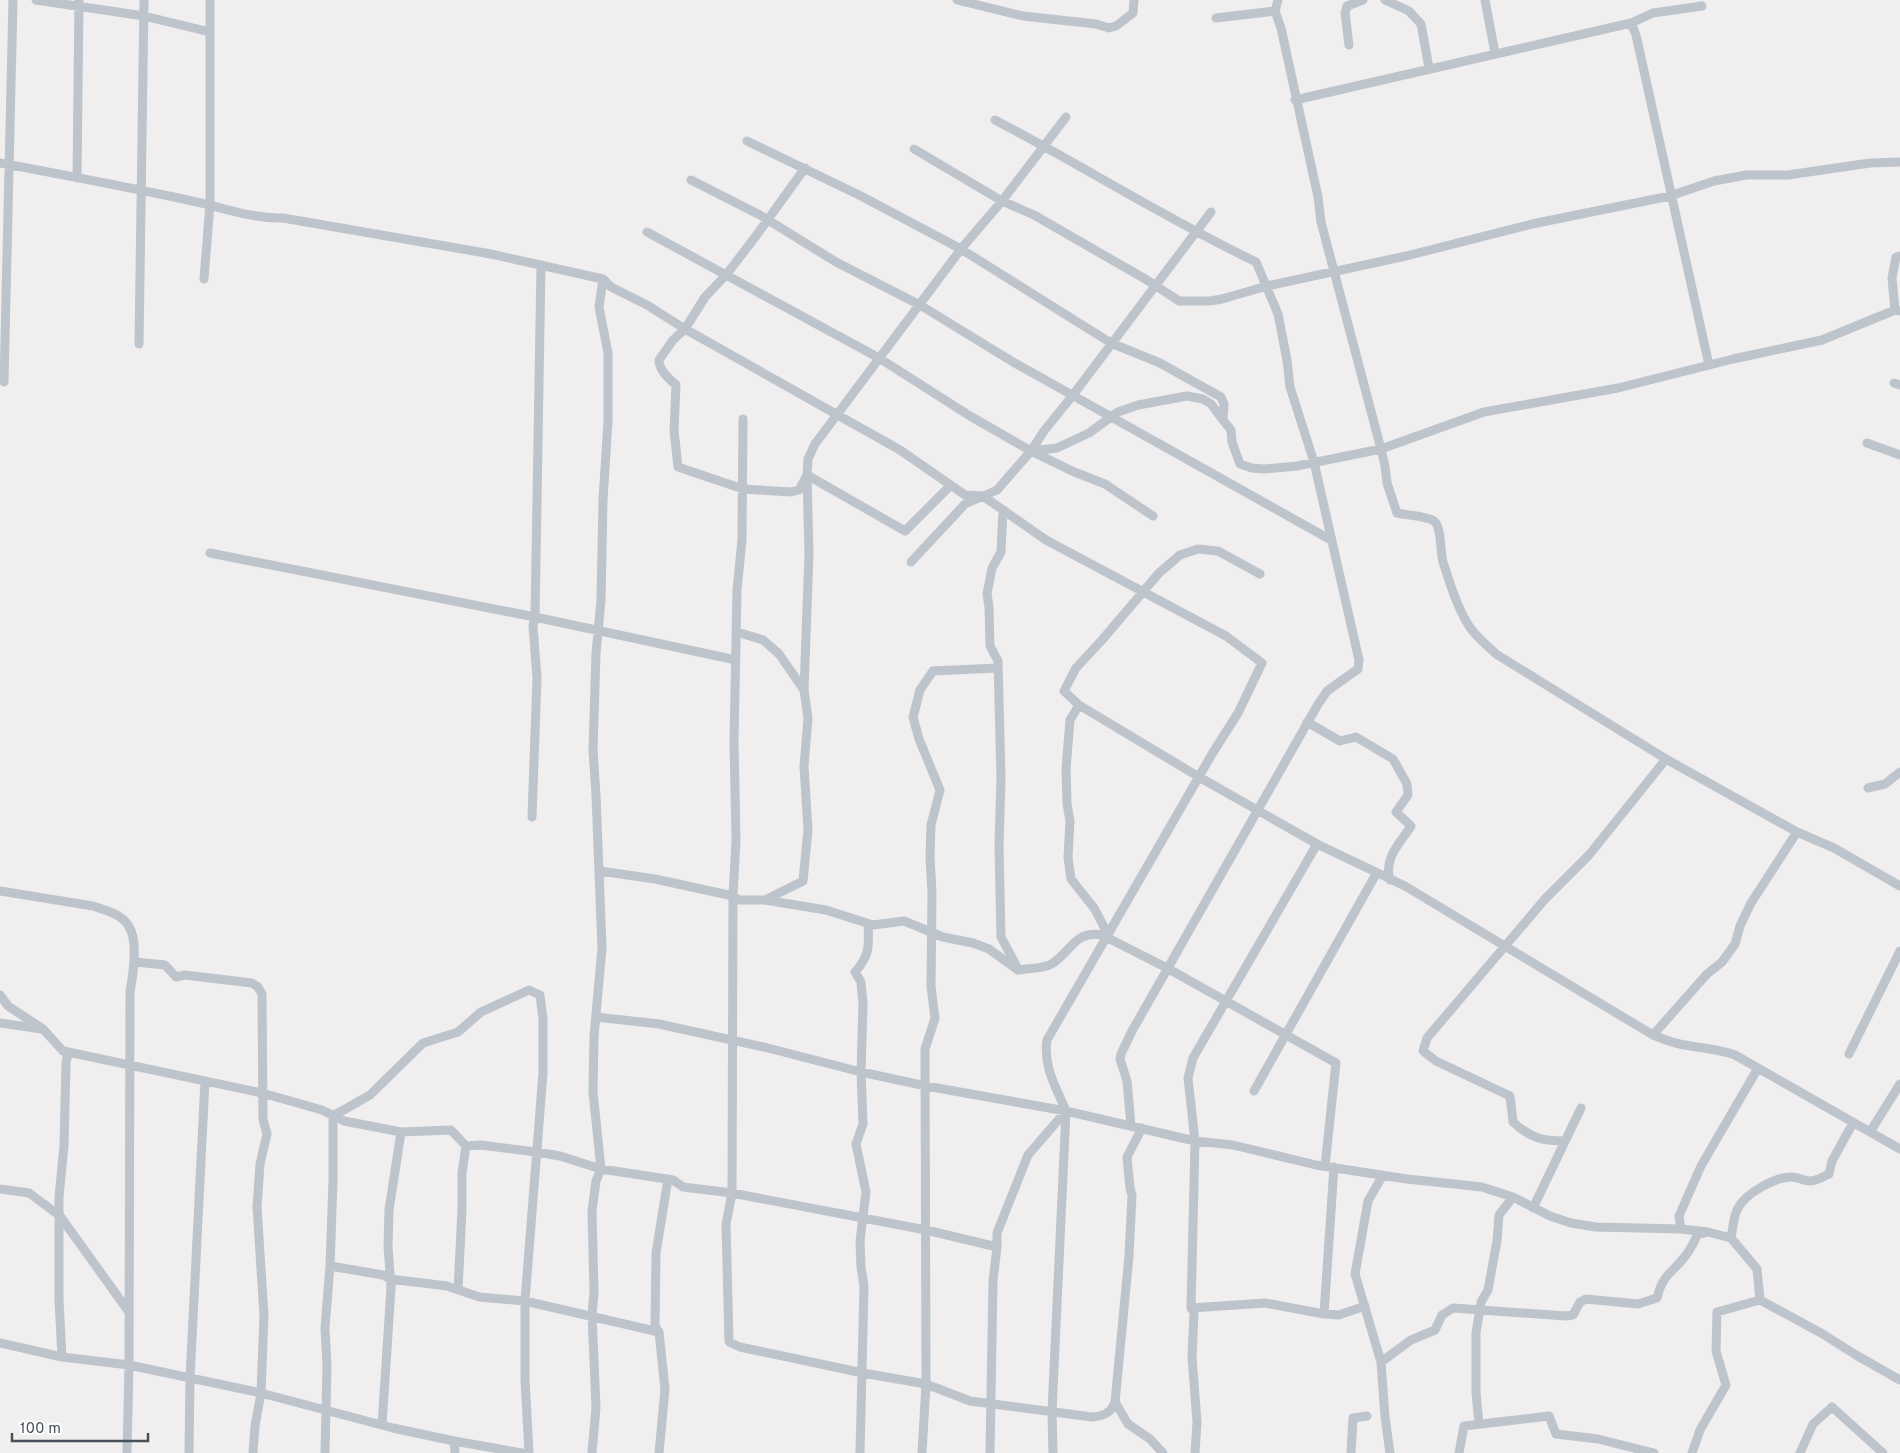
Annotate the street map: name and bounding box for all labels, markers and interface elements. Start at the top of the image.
scale bar [12,1410,149,1442]
text: 100 m [20,1420,61,1439]

